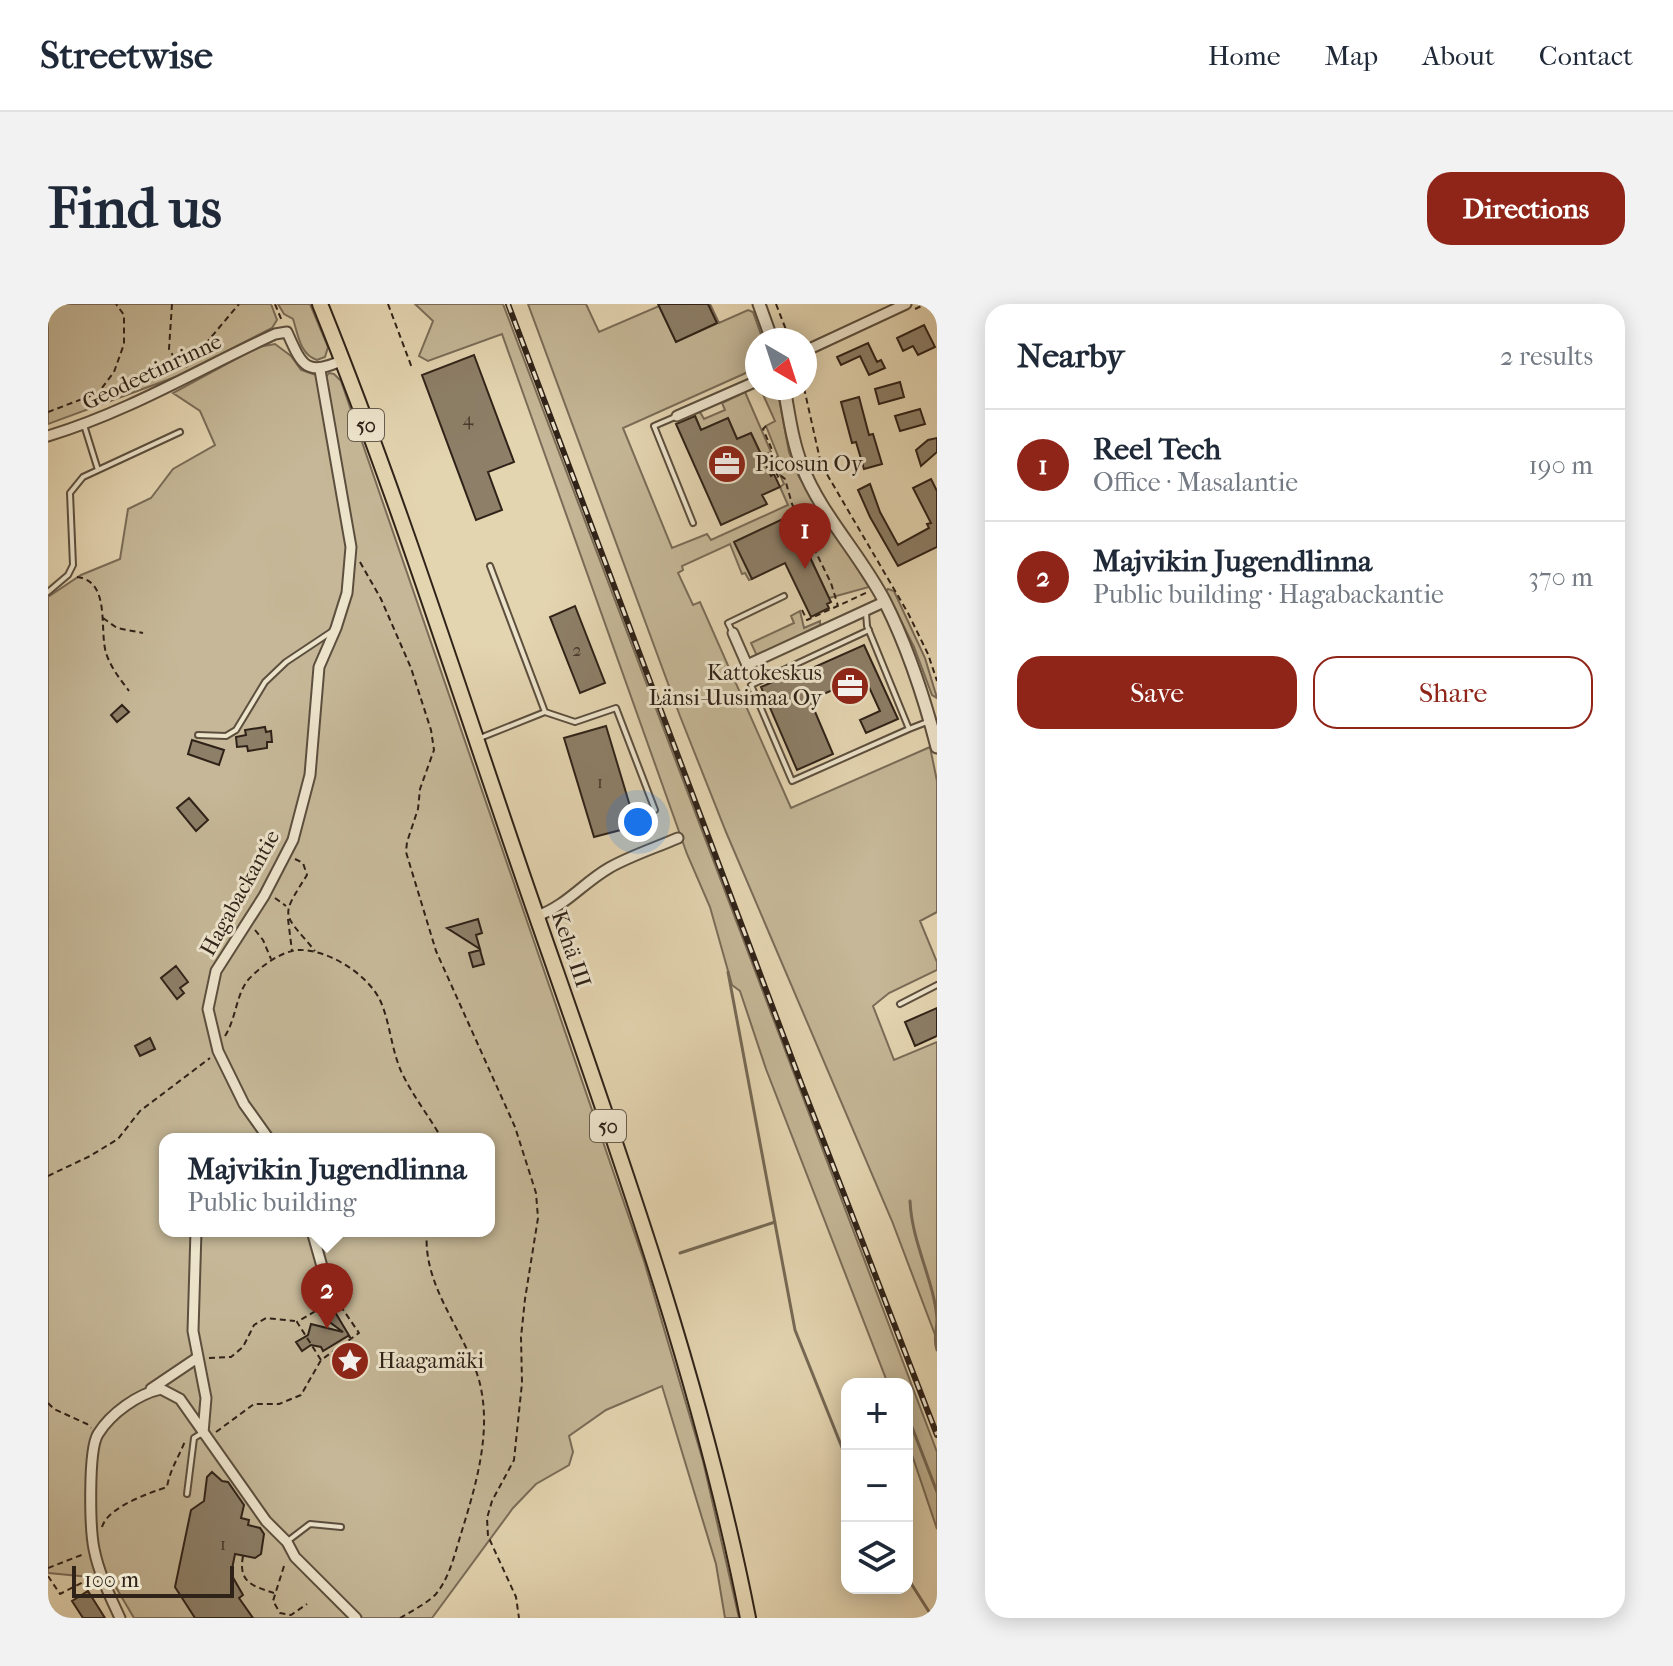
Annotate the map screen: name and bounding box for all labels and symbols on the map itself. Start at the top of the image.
street label: Geodeetinrinne [78,328,226,416]
north arrow [745,328,817,400]
road number: 50 [348,409,384,441]
house number: 4 [463,409,474,430]
office icon: Picosun Oy [706,443,748,485]
place label: Picosun Oy [755,451,864,477]
pin: 1 [779,503,831,569]
house number: 2 [572,640,582,661]
place label: Kattokeskus Länsi-Uusimaa Oy [649,660,823,711]
office icon: Kattokeskus Länsi-Uusimaa Oy [829,665,871,707]
house number: 1 [597,772,603,793]
your location [618,802,658,842]
street label: Hagabackantie [195,825,285,961]
street label: Kehä III [546,907,596,991]
road number: 50 [590,1110,626,1142]
pin: 2 [301,1263,353,1329]
place icon: Haagamäki [329,1340,371,1382]
place label: Haagamäki [378,1348,484,1374]
house number: 1 [220,1534,226,1555]
scale bar [72,1562,234,1598]

